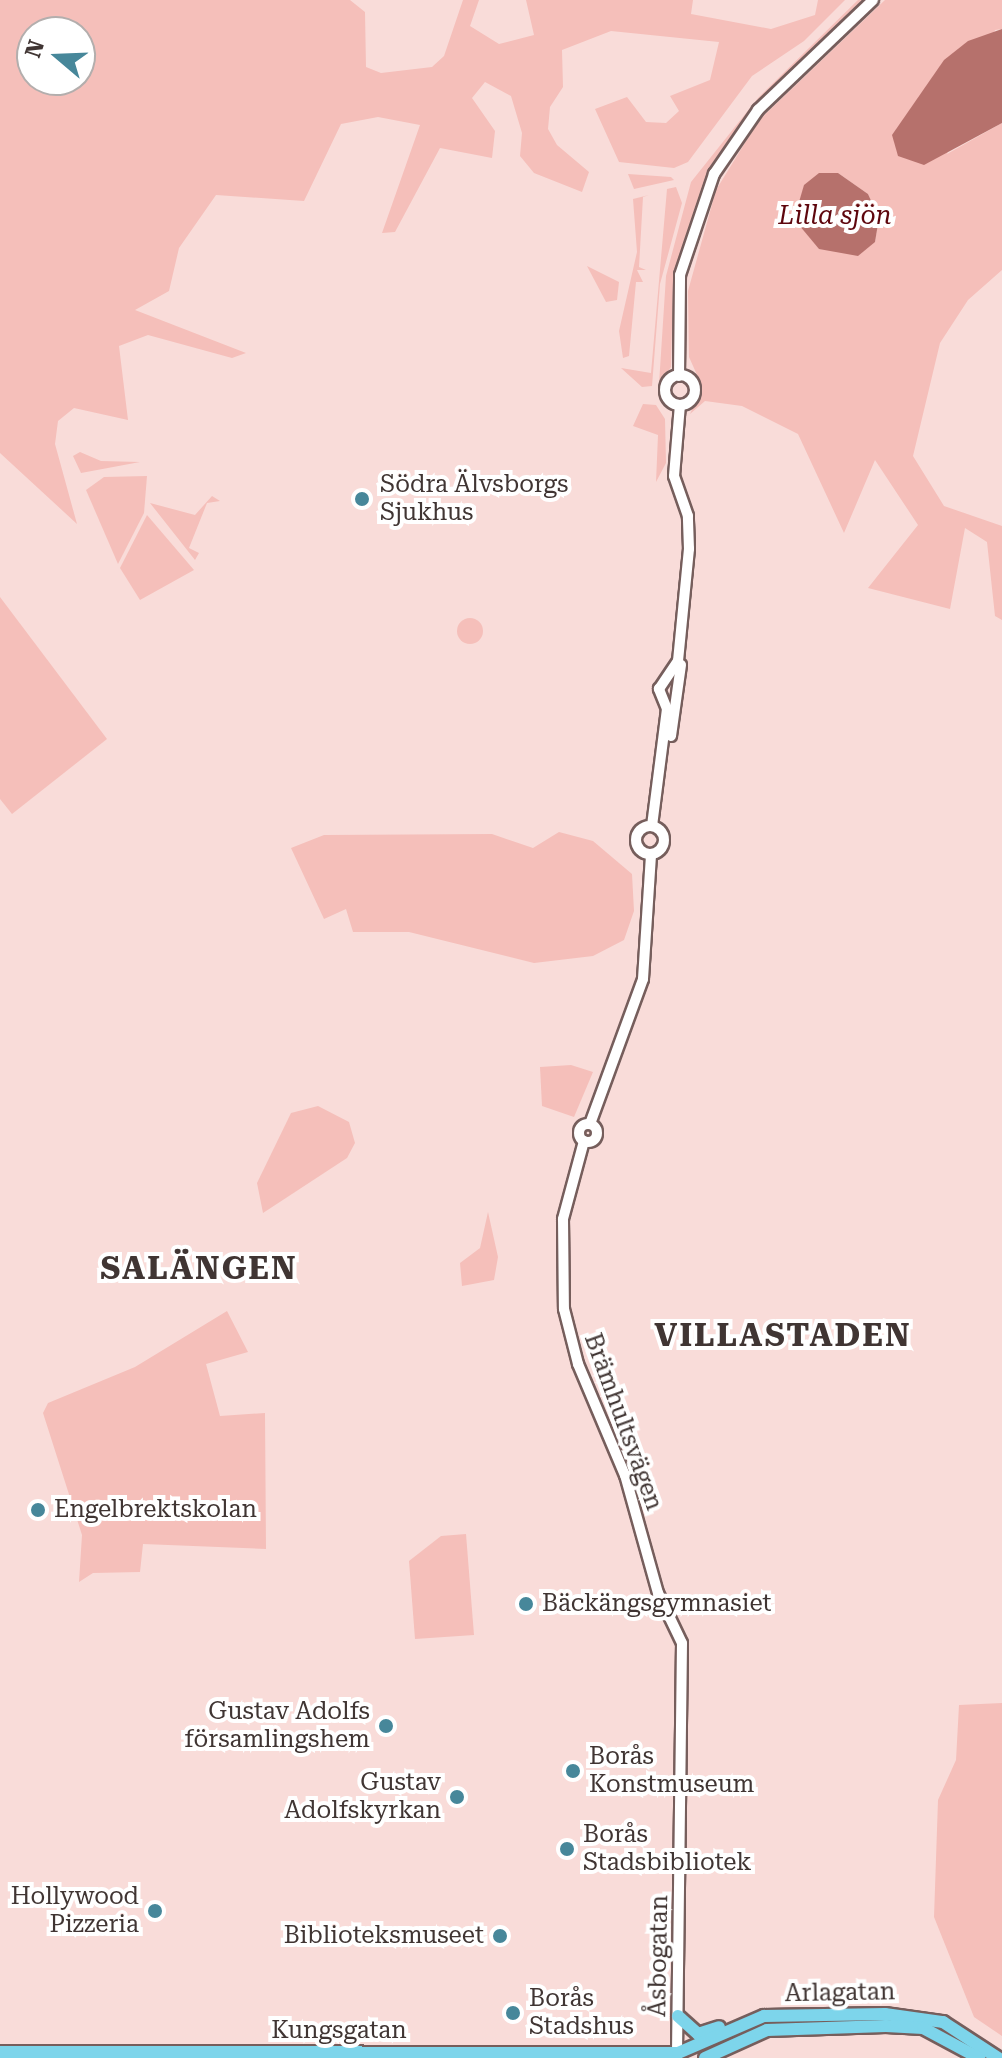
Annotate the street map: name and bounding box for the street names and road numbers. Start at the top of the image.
street label: Brämhultsvägen [578,1330,668,1514]
street label: Åsbogatan [644,1895,674,2017]
street label: Arlagatan [785,1978,895,2008]
street label: Kungsgatan [271,2017,407,2045]

